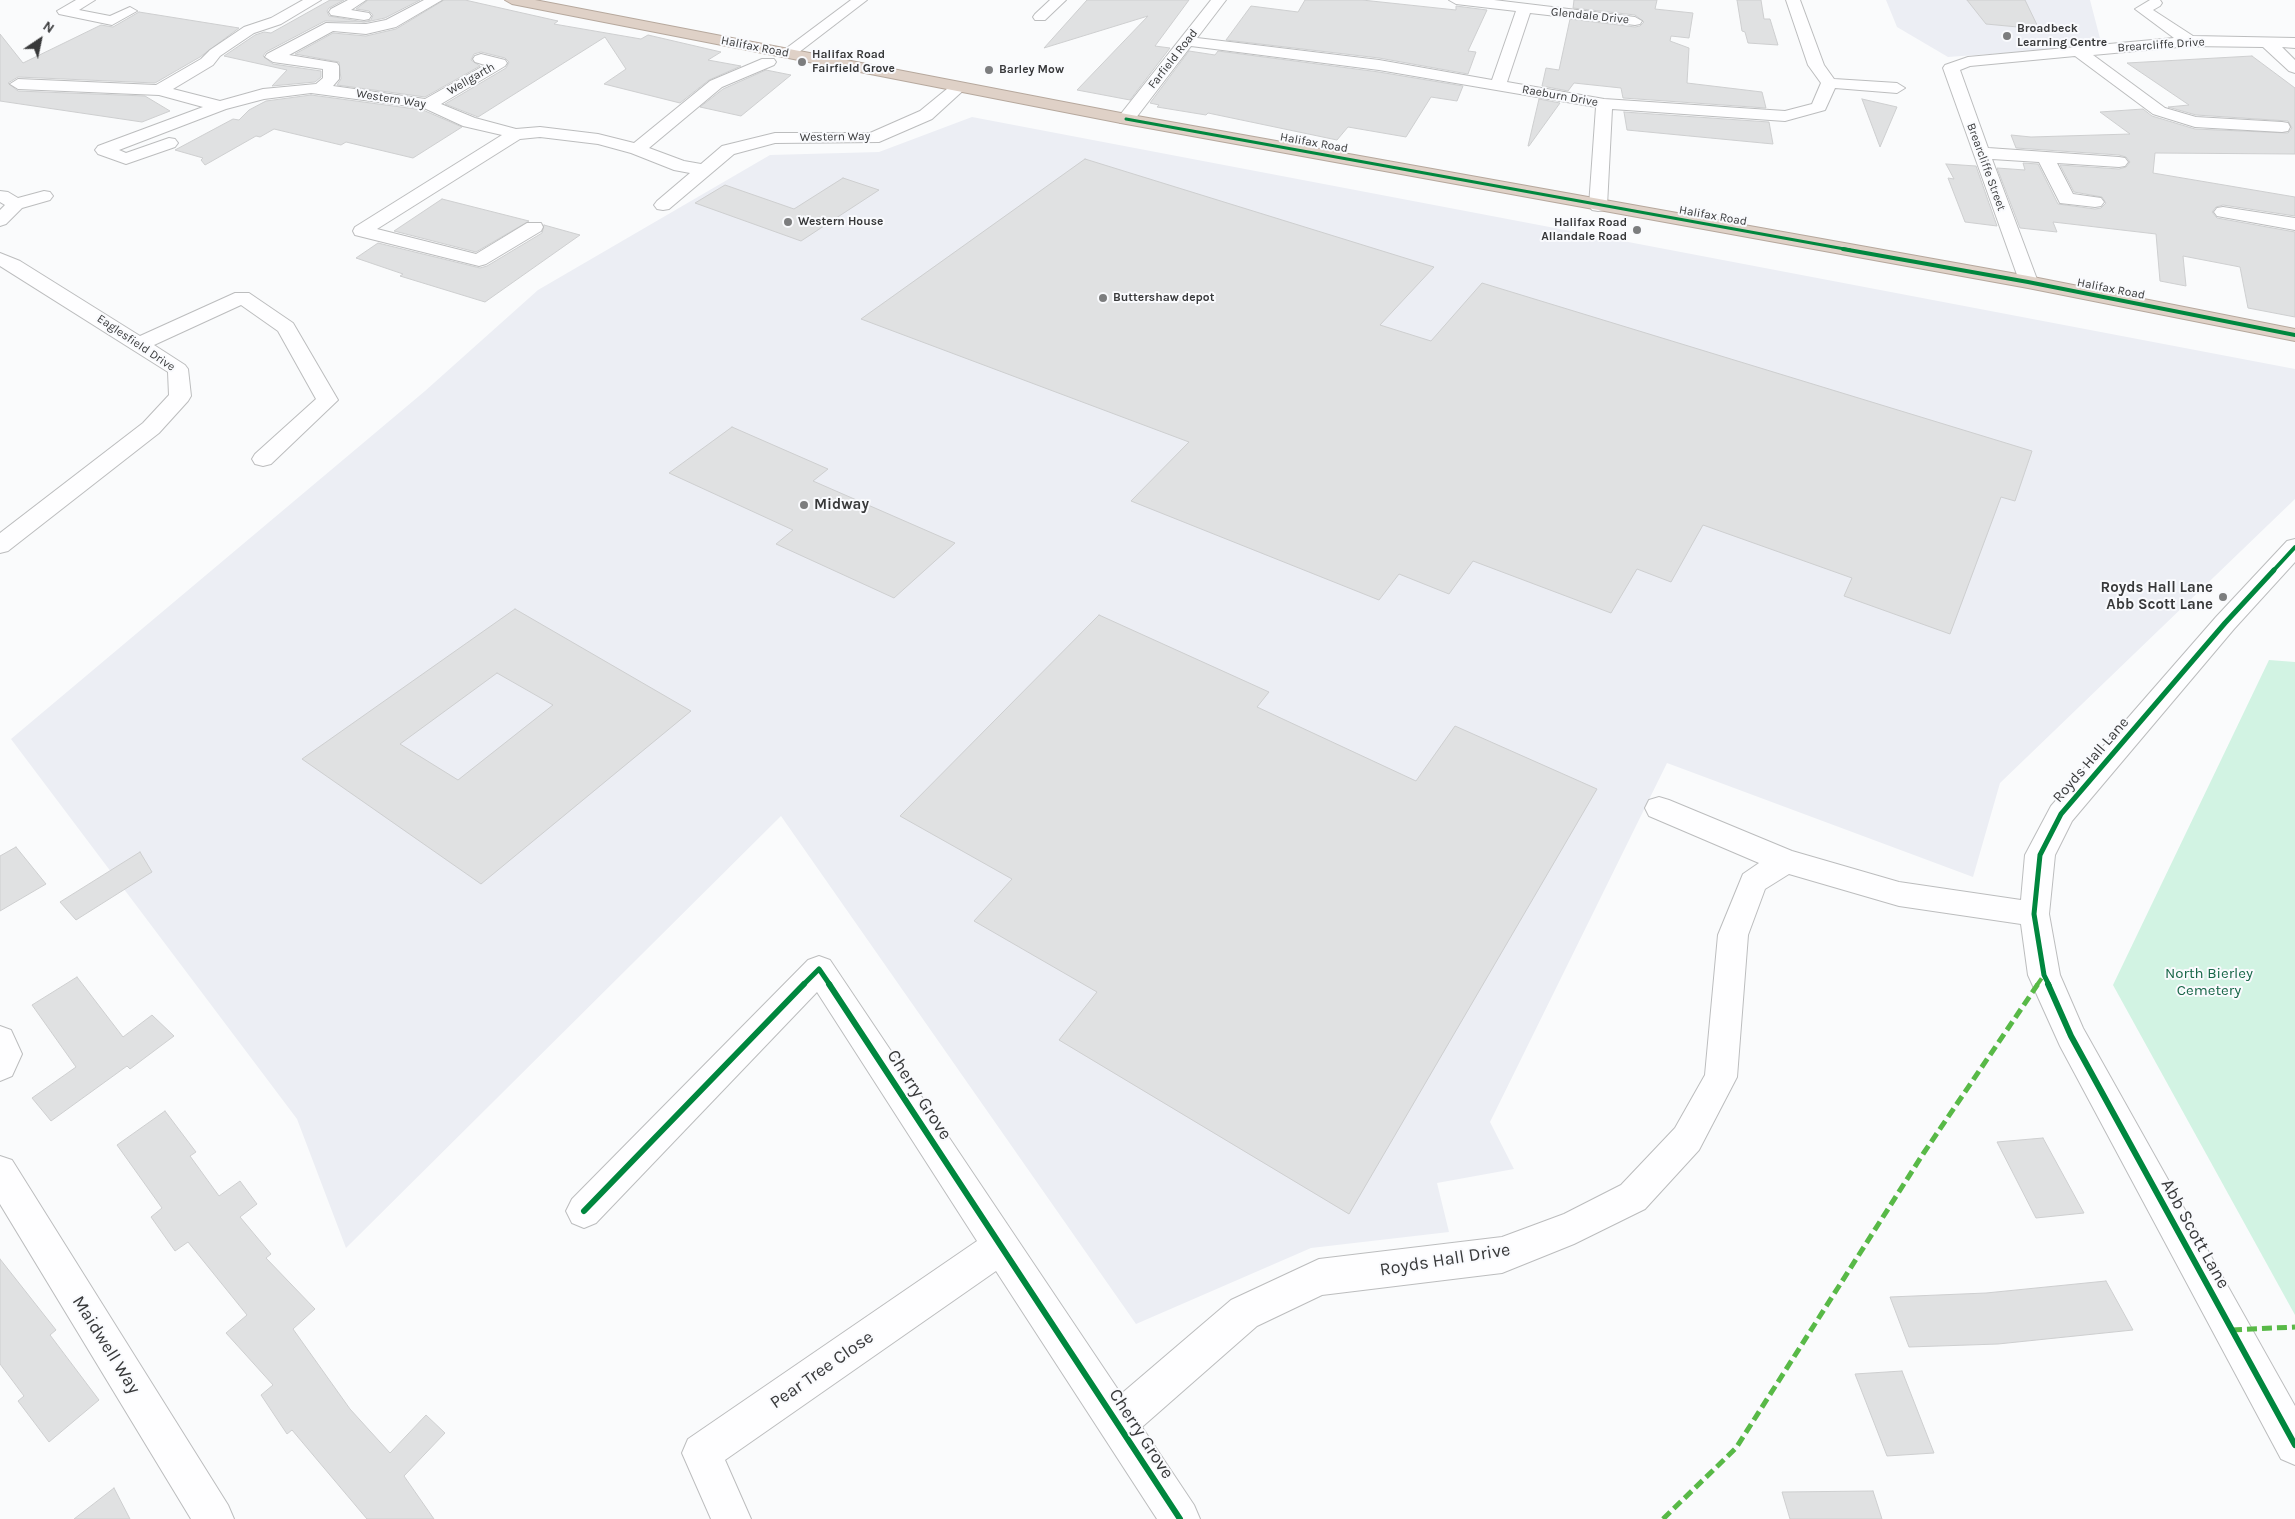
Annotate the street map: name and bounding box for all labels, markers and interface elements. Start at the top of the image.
street label: Glendale Drive [1550,5,1630,27]
north arrow [15,15,65,65]
text: N [40,17,58,37]
place label: Broadbeck Learning Centre [2017,22,2107,50]
street label: Farfield Road [1145,26,1201,92]
marker: Broadbeck Learning Centre [2001,30,2013,42]
street label: Halifax Road [720,33,790,61]
street label: Brearcliffe Drive [2117,35,2205,55]
place label: Halifax Road Fairfield Grove [812,48,895,76]
marker: Halifax Road Fairfield Grove [796,56,808,68]
street label: Wellgarth [445,60,497,98]
place label: Barley Mow [999,63,1064,77]
marker: Barley Mow [983,64,995,76]
street label: Raeburn Drive [1521,82,1599,110]
street label: Western Way [355,86,427,112]
street label: Brearcliffe Street [1963,121,2009,213]
street label: Western Way [800,129,870,145]
street label: Halifax Road [1279,130,1349,156]
street label: Halifax Road [1678,203,1748,229]
place label: Western House [798,215,883,229]
marker: Western House [782,216,794,228]
place label: Halifax Road Allandale Road [1541,216,1627,244]
marker: Halifax Road Allandale Road [1631,224,1643,236]
street label: Halifax Road [2076,275,2146,303]
place label: Buttershaw depot [1113,291,1214,305]
marker: Buttershaw depot [1097,292,1109,304]
street label: Eaglesfield Drive [94,312,178,374]
place label: Midway [814,496,869,514]
marker: Midway [798,499,810,511]
place label: Royds Hall Lane Abb Scott Lane [2101,579,2213,614]
marker: Royds Hall Lane Abb Scott Lane [2217,591,2229,603]
street label: Royds Hall Lane [2049,714,2133,806]
park label: North Bierley Cemetery [2165,965,2253,1000]
street label: Cherry Grove [882,1046,956,1144]
street label: Abb Scott Lane [2156,1175,2234,1293]
street label: Royds Hall Drive [1378,1239,1512,1281]
street label: Maidwell Way [67,1292,145,1398]
street label: Pear Tree Close [766,1326,878,1414]
street label: Cherry Grove [1104,1385,1178,1483]

